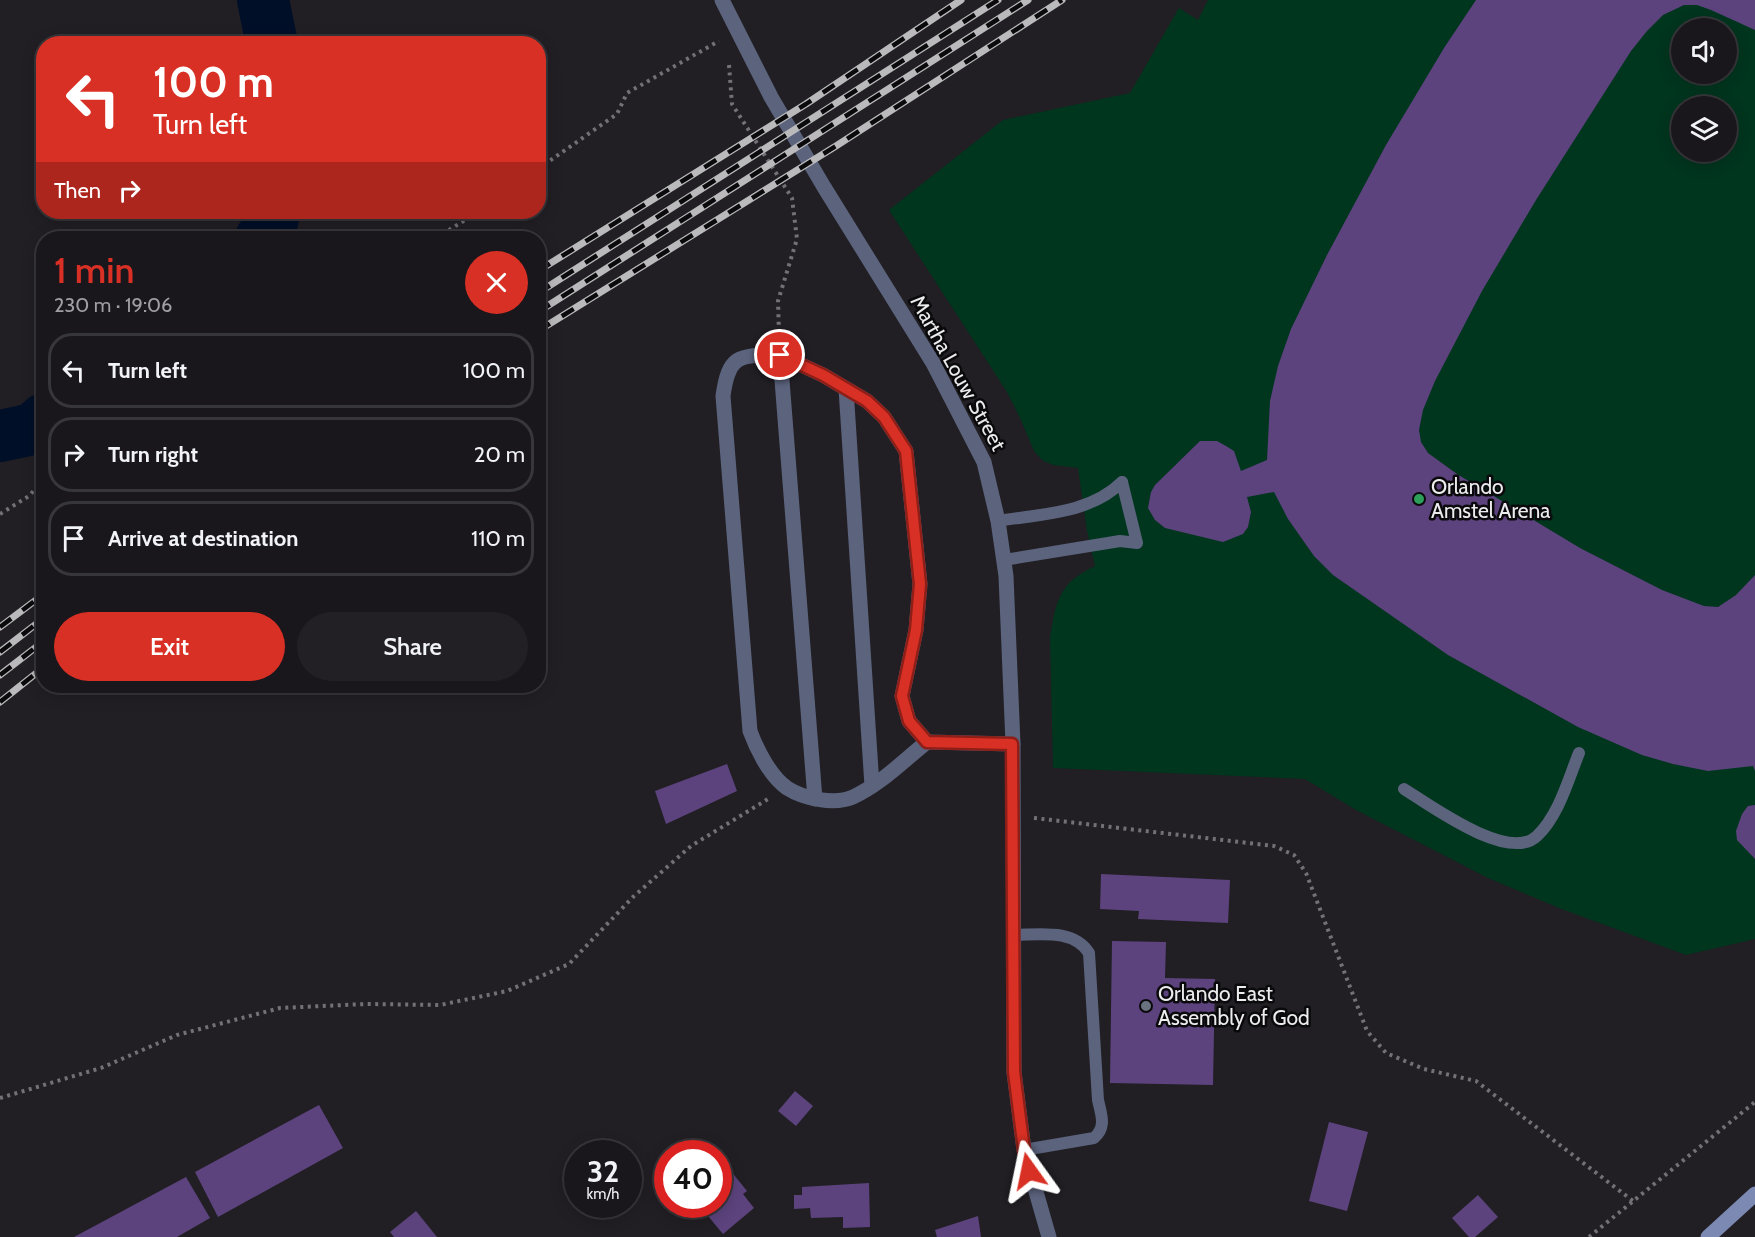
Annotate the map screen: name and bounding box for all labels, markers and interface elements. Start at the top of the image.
map controls [1671,18,1737,162]
button: sound [1671,18,1737,84]
text: 100 m [153,56,274,108]
icon: left [54,60,132,138]
button: layers [1671,96,1737,162]
text: Turn left [153,108,247,141]
icon: right [113,174,146,207]
text: Then [54,177,101,204]
text: 1 min [54,248,134,292]
button: close [465,251,528,314]
street label: Martha Louw Street [905,291,1011,455]
text: 230 m · 19:06 [54,293,172,317]
pin [754,329,805,380]
icon: arrive [763,338,796,371]
icon: left [57,354,90,387]
text: Turn left [108,357,187,384]
text: 100 m [463,357,525,384]
icon: right [57,438,90,471]
text: Turn right [108,441,198,468]
text: 20 m [474,441,525,468]
place label: Orlando Amstel Arena [1431,474,1550,523]
marker: Orlando Amstel Arena [1412,492,1426,506]
icon: arrive [57,522,90,555]
text: Arrive at destination [108,525,298,552]
text: 110 m [471,525,525,552]
button: Exit [54,612,285,681]
button: Share [297,612,528,681]
place label: Orlando East Assembly of God [1158,981,1310,1030]
marker: Orlando East Assembly of God [1139,999,1153,1013]
position arrow [997,1139,1061,1203]
speed limit sign: 40 [654,1140,732,1218]
text: 32 [587,1153,619,1190]
text: km/h [587,1185,619,1203]

